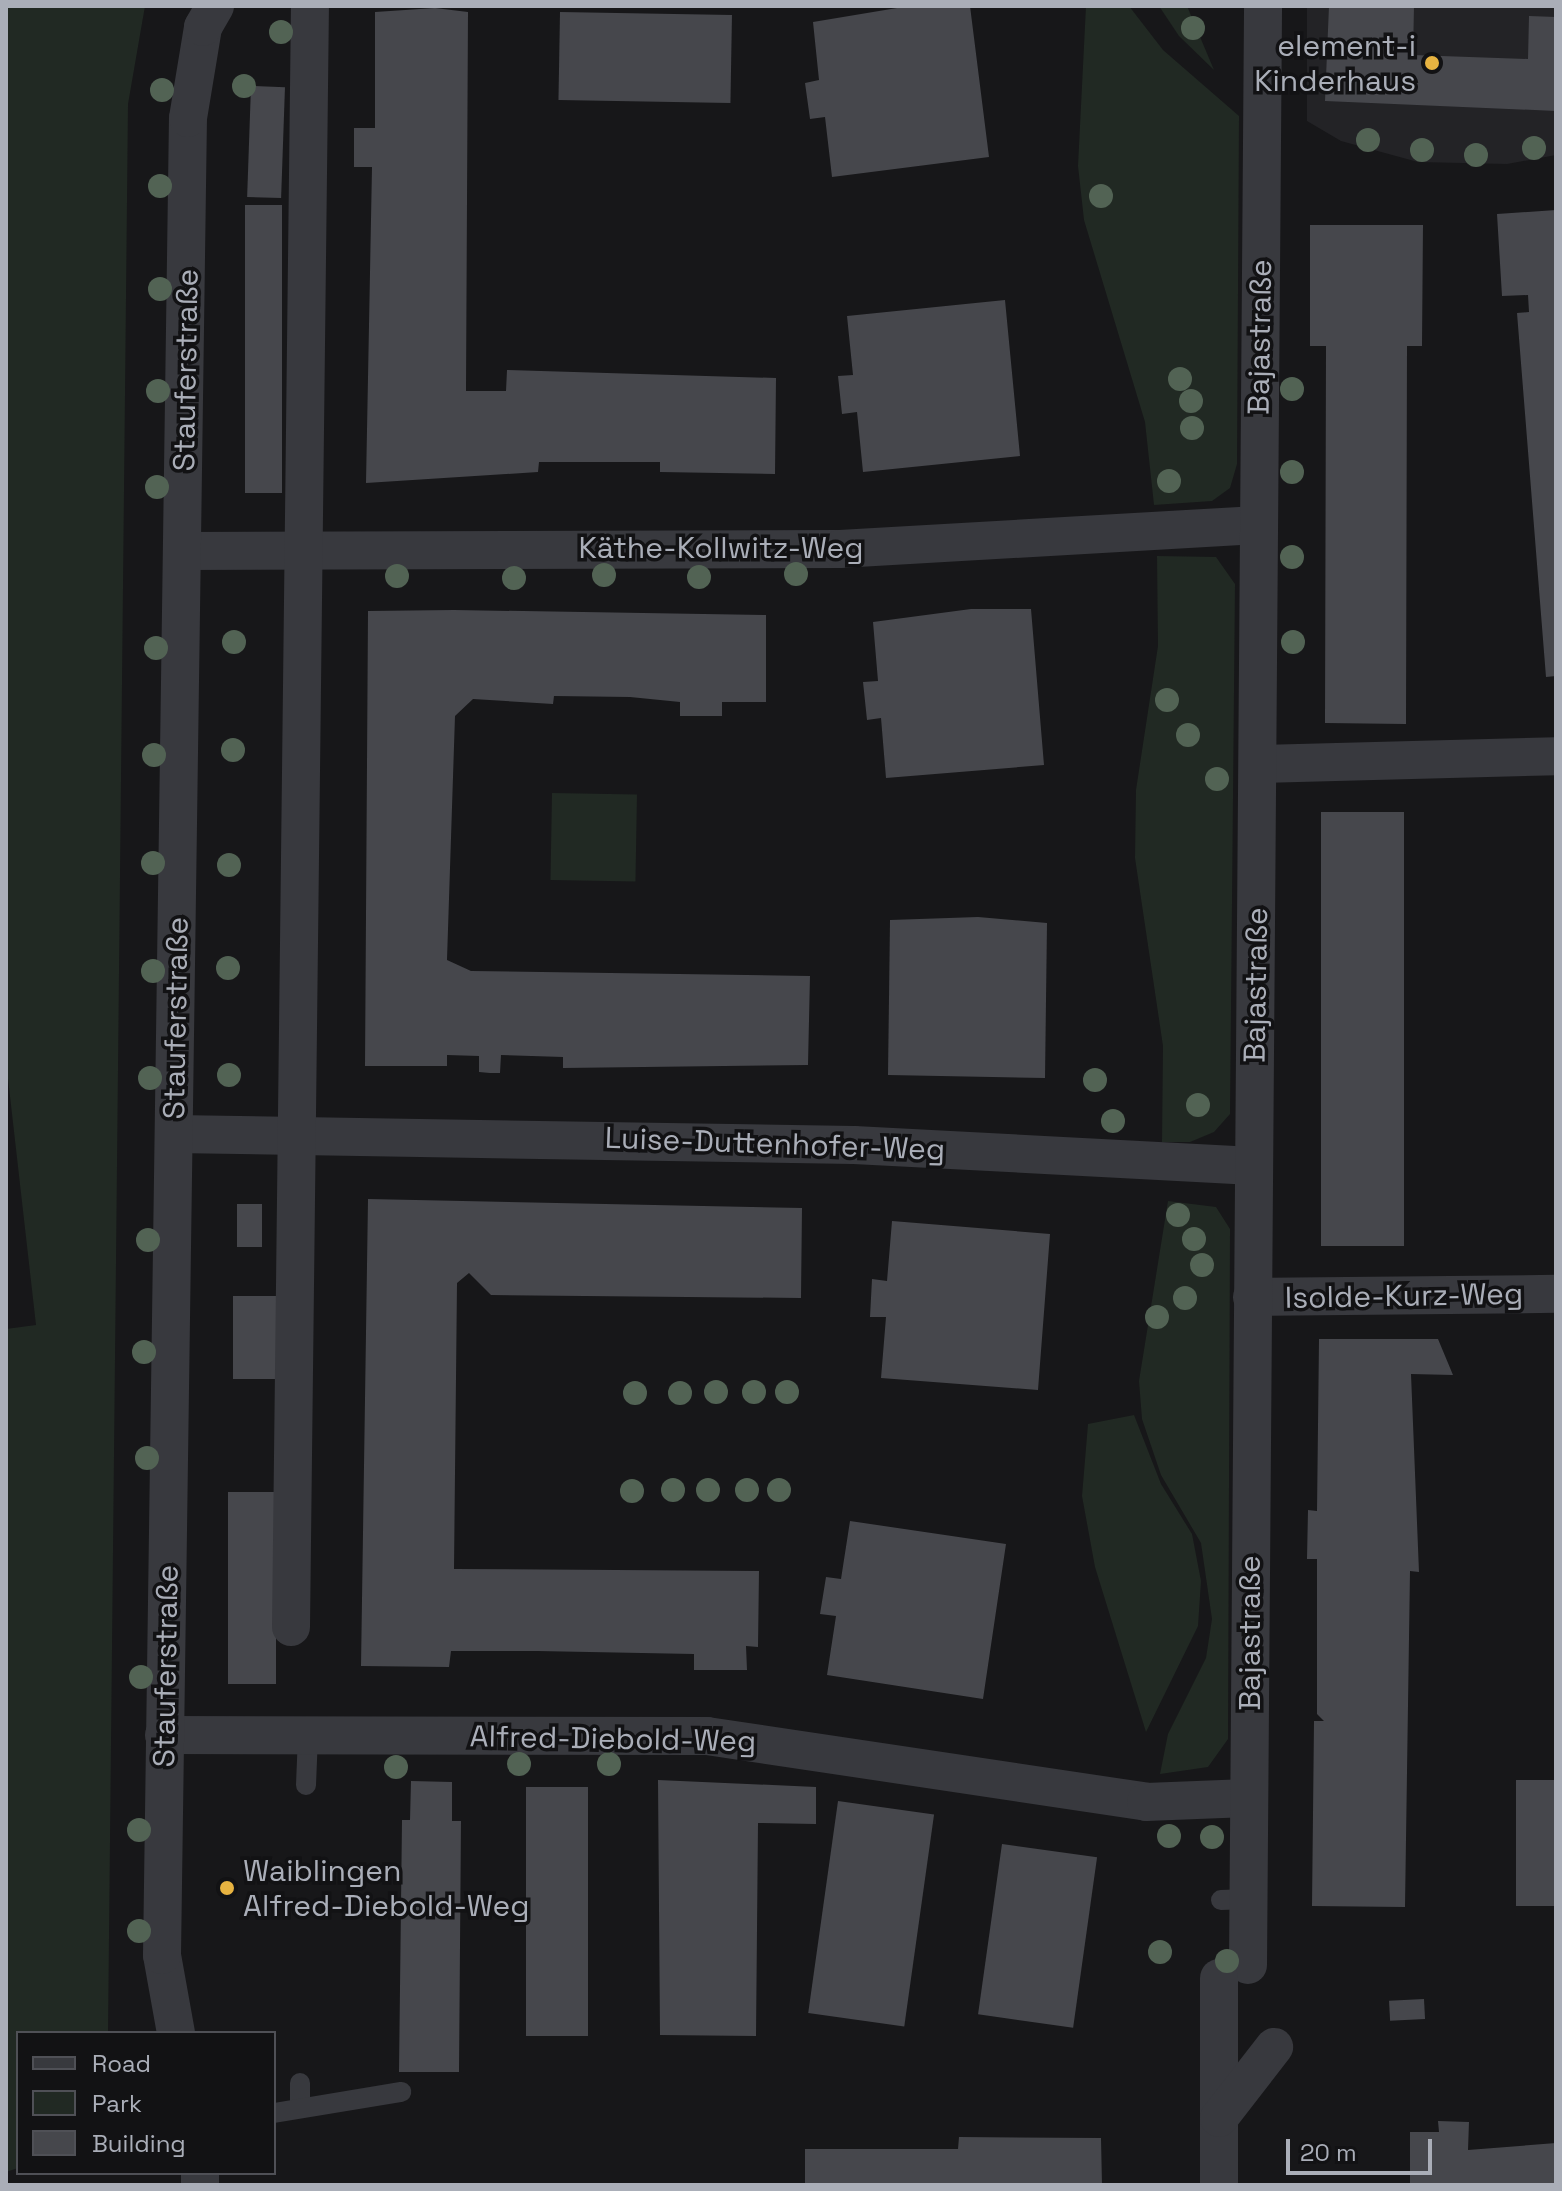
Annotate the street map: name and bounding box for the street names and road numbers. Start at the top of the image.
street label: Bajastraße [1241,259,1279,415]
street label: Stauferstraße [166,268,206,472]
street label: Käthe-Kollwitz-Weg [578,530,864,566]
street label: Bajastraße [1237,907,1275,1063]
street label: Stauferstraße [156,916,196,1120]
street label: Luise-Duttenhofer-Weg [604,1120,946,1168]
street label: Isolde-Kurz-Weg [1285,1276,1523,1316]
street label: Bajastraße [1232,1555,1268,1711]
street label: Stauferstraße [146,1564,186,1768]
street label: Alfred-Diebold-Weg [469,1719,757,1759]

